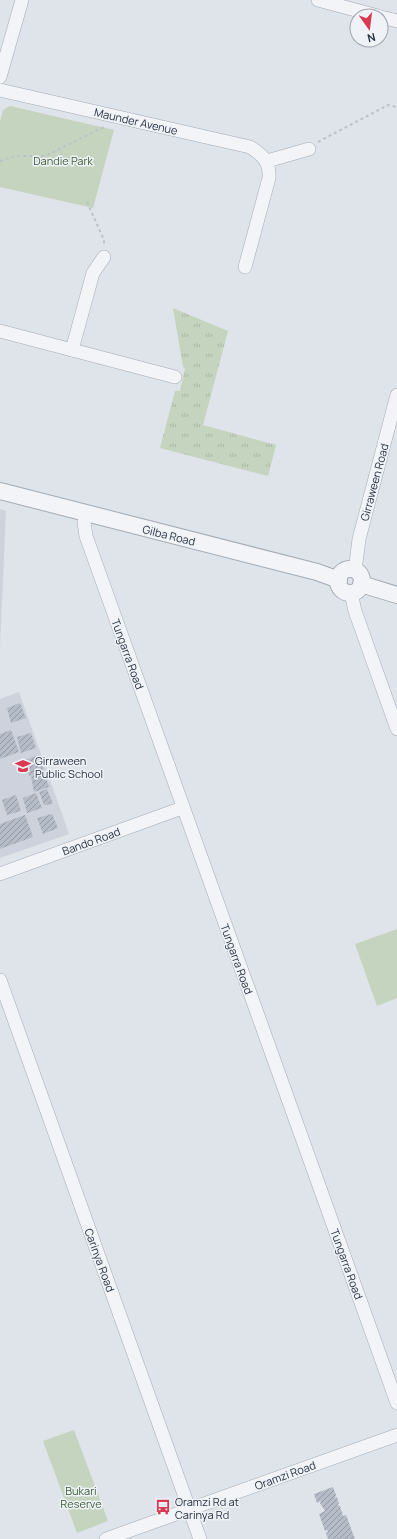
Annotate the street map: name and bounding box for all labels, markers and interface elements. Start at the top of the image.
north arrow [349,8,389,48]
text: N [366,30,377,46]
street label: Maunder Avenue [93,104,180,138]
park label: Dandie Park [33,153,93,168]
street label: Girraween Road [356,442,392,522]
street label: Gilba Road [141,521,197,549]
street label: Tungarra Road [108,617,148,691]
place label: Girraween Public School [35,753,103,781]
school or university icon: Girraween Public School [14,757,32,775]
street label: Bando Road [60,824,122,858]
street label: Tungarra Road [217,922,257,996]
street label: Carinya Road [82,1226,118,1294]
street label: Tungarra Road [327,1227,367,1301]
street label: Oramzi Road [252,1457,318,1493]
park label: Bukari Reserve [60,1483,102,1511]
place label: Oramzi Rd at Carinya Rd [175,1494,239,1522]
bus stop icon: Oramzi Rd at Carinya Rd [154,1498,172,1516]

